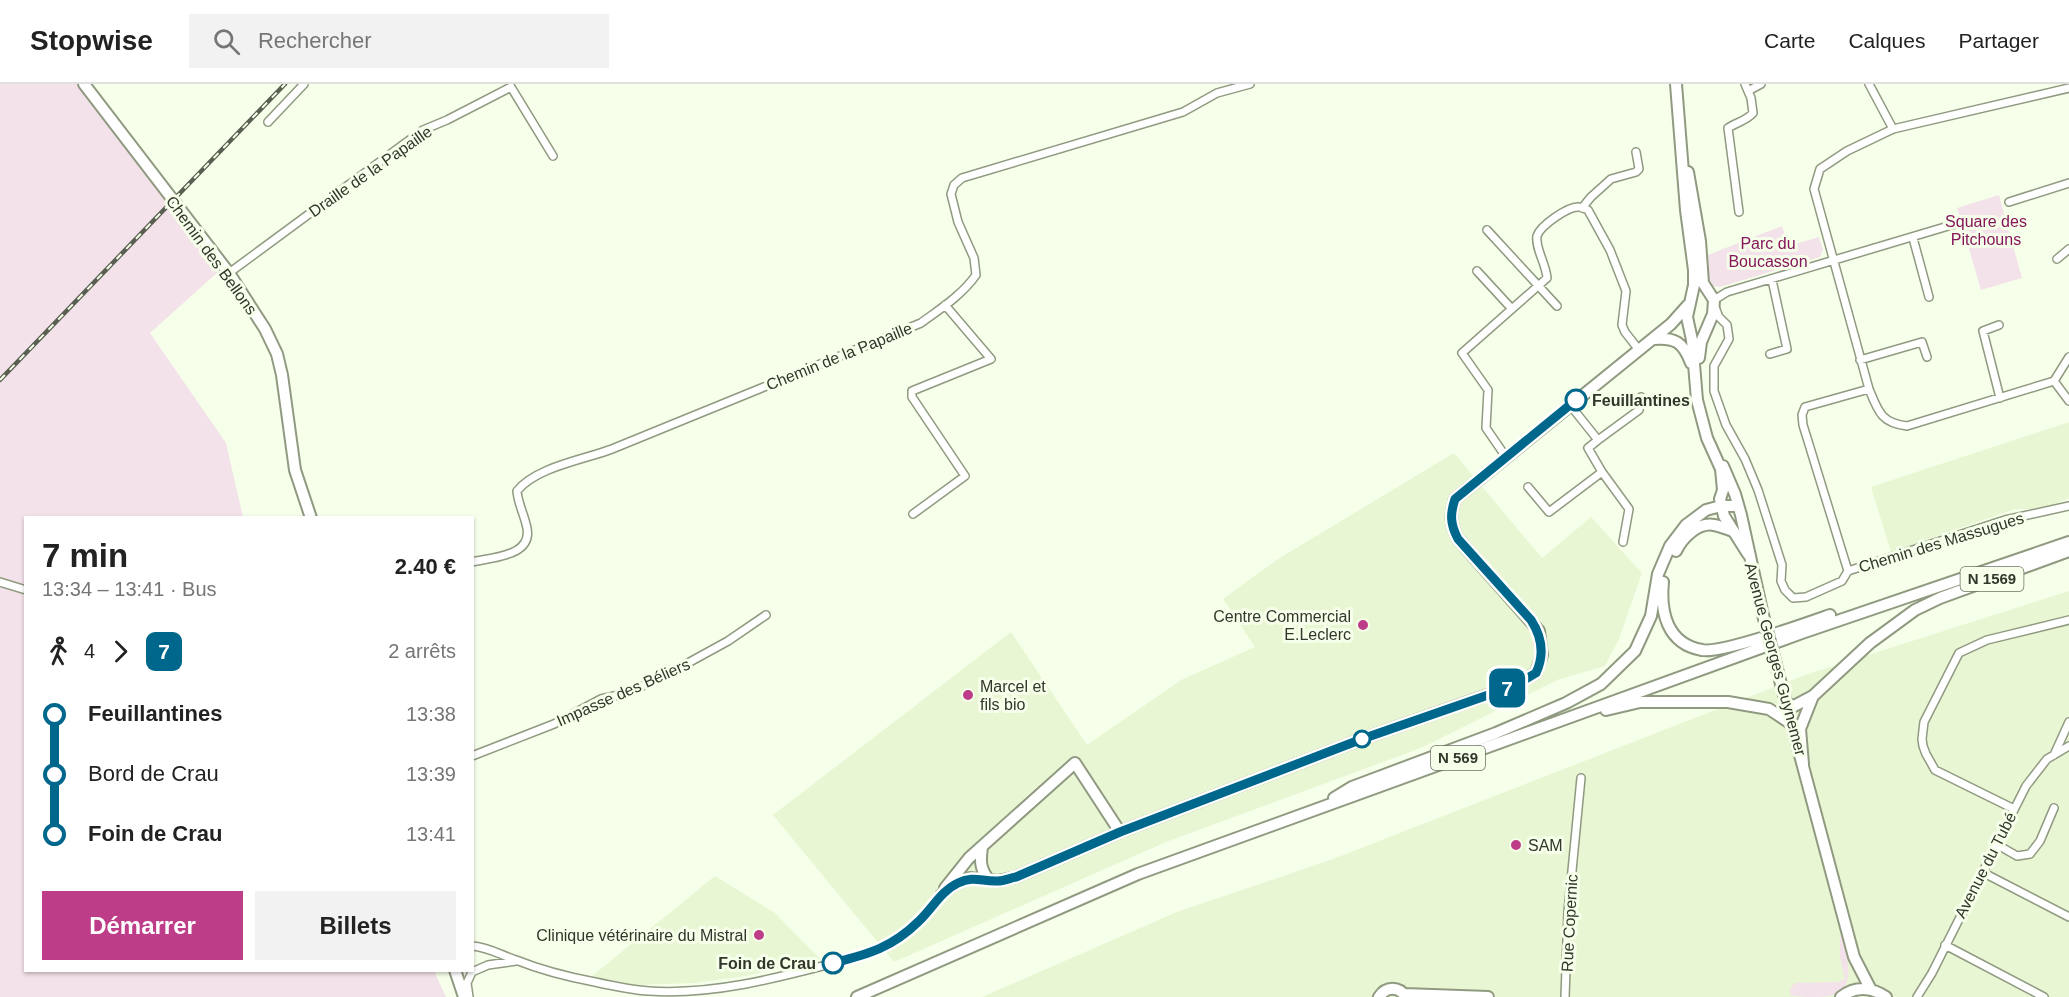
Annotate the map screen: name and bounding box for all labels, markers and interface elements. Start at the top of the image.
search box [189,14,609,68]
text: Stopwise [30,25,153,56]
icon: search [210,25,243,58]
text: Rechercher [258,28,372,53]
text: Carte [1764,29,1815,52]
text: Calques [1848,29,1925,52]
text: Partager [1958,29,2039,52]
street label: Draille de la Papaille [306,123,435,220]
street label: Chemin des Bellons [163,193,260,318]
park label: Square des Pitchouns [1945,213,2027,248]
park label: Parc du Boucasson [1728,235,1808,270]
street label: Chemin de la Papaille [764,319,915,393]
marker: Feuillantines [1565,389,1587,411]
place label: Feuillantines [1592,392,1690,409]
street label: Chemin des Massugues [1857,509,2026,576]
text: 7 min [42,537,128,574]
text: 2.40 € [395,554,456,579]
street label: Avenue Georges Guynemer [1742,561,1810,758]
road number: N 1569 [1960,567,2024,591]
text: 13:34 – 13:41 · Bus [42,578,217,600]
place label: Centre Commercial E.Leclerc [1213,608,1351,643]
marker: Centre Commercial E.Leclerc [1356,618,1370,632]
icon: walk [42,635,75,668]
icon: forward [104,635,137,668]
text: 4 [84,640,95,662]
text: 7 [158,640,170,663]
text: 2 arrêts [388,640,456,662]
street label: Impasse des Béliers [554,655,692,730]
line badge: 7 [1488,668,1526,708]
text: 7 [1501,677,1513,700]
place label: Marcel et fils bio [980,678,1046,713]
marker: Marcel et fils bio [961,688,975,702]
text: Feuillantines [88,701,222,726]
text: 13:38 [406,703,456,725]
unlabelled marker [1353,730,1371,748]
road number: N 569 [1431,746,1485,770]
text: Bord de Crau [88,761,219,786]
text: 13:39 [406,763,456,785]
street label: Avenue du Tubé [1951,809,2019,921]
text: Foin de Crau [88,821,222,846]
text: 13:41 [406,823,456,845]
place label: SAM [1528,837,1563,854]
marker: SAM [1509,838,1523,852]
street label: Rue Copernic [1558,874,1581,972]
button: Démarrer [42,891,243,960]
button: Billets [255,891,456,960]
place label: Clinique vétérinaire du Mistral [536,927,747,944]
marker: Clinique vétérinaire du Mistral [752,928,766,942]
marker: Foin de Crau [822,952,844,974]
place label: Foin de Crau [718,955,816,972]

